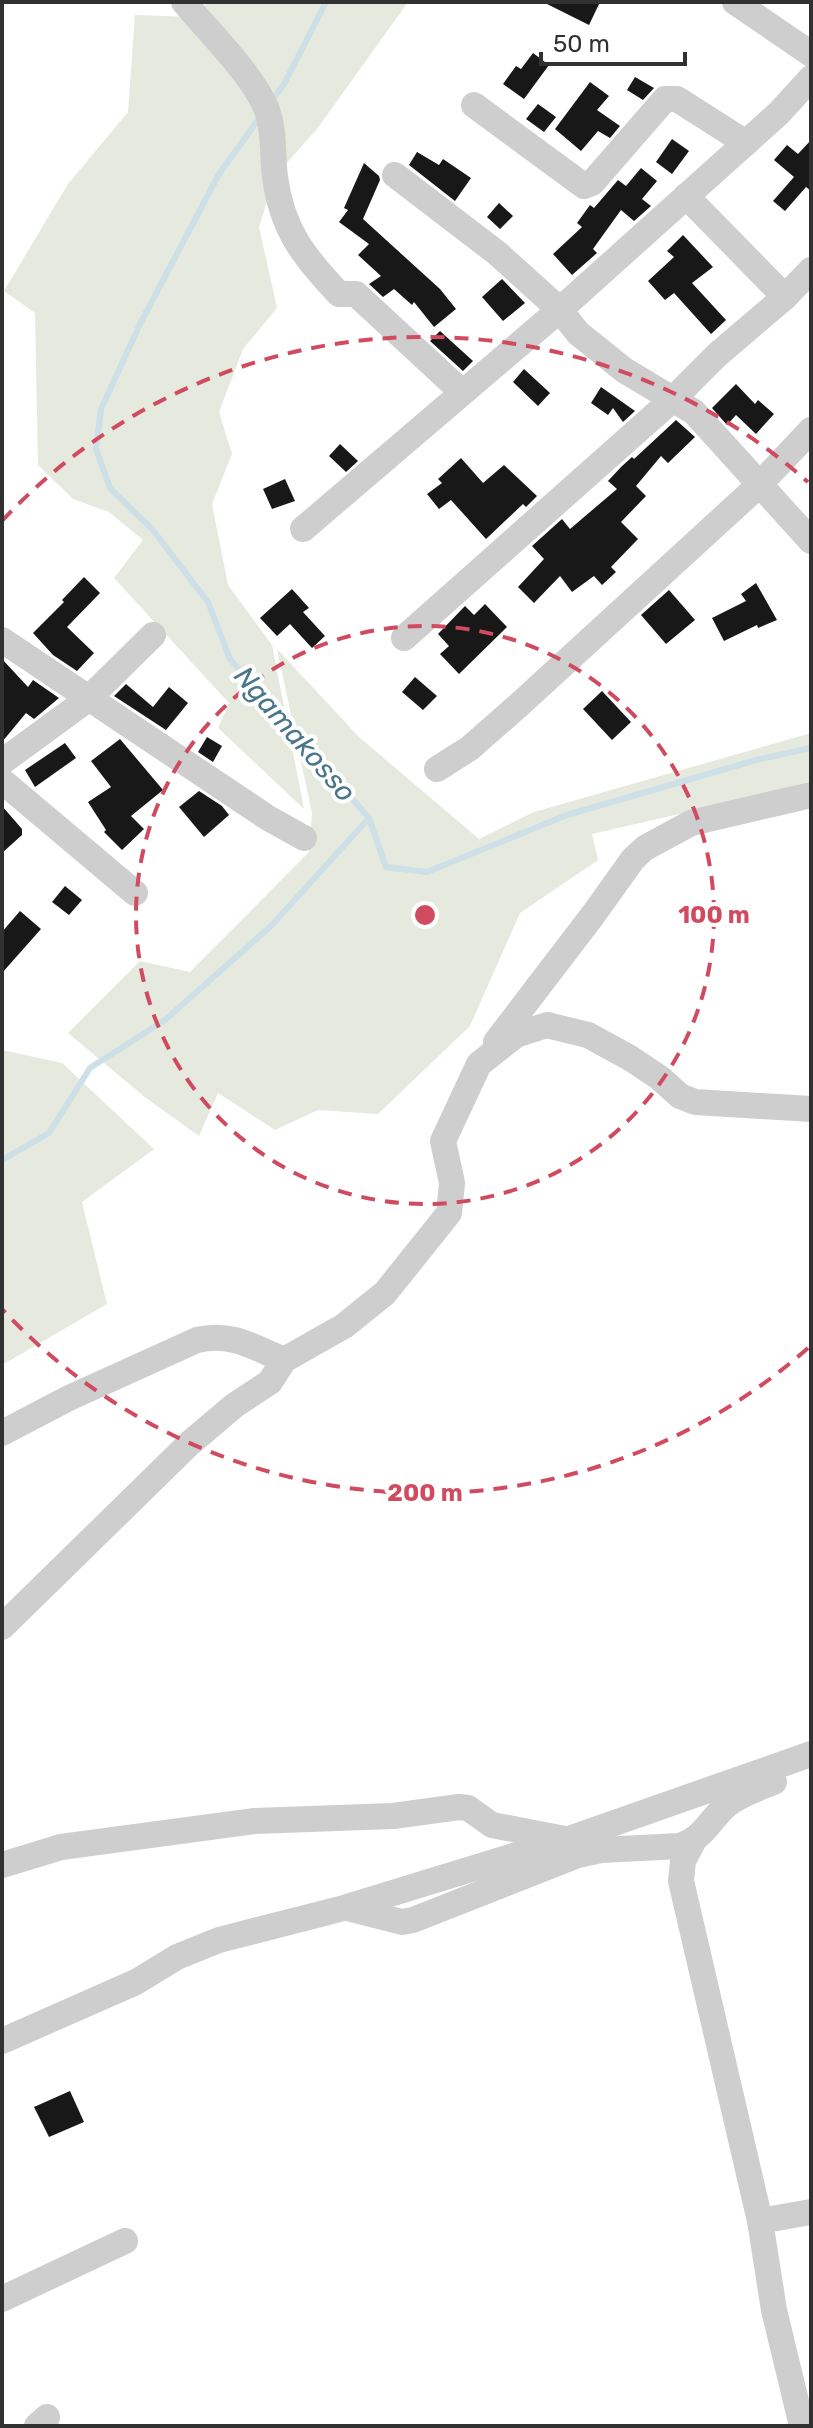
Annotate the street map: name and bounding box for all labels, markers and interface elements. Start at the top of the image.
scale bar [541,16,685,66]
text: 50 m [553,30,610,58]
water label: Ngamakosso [227,660,363,808]
centre of rings [411,901,439,929]
text: 100 m [678,901,750,929]
text: 200 m [387,1479,463,1507]

